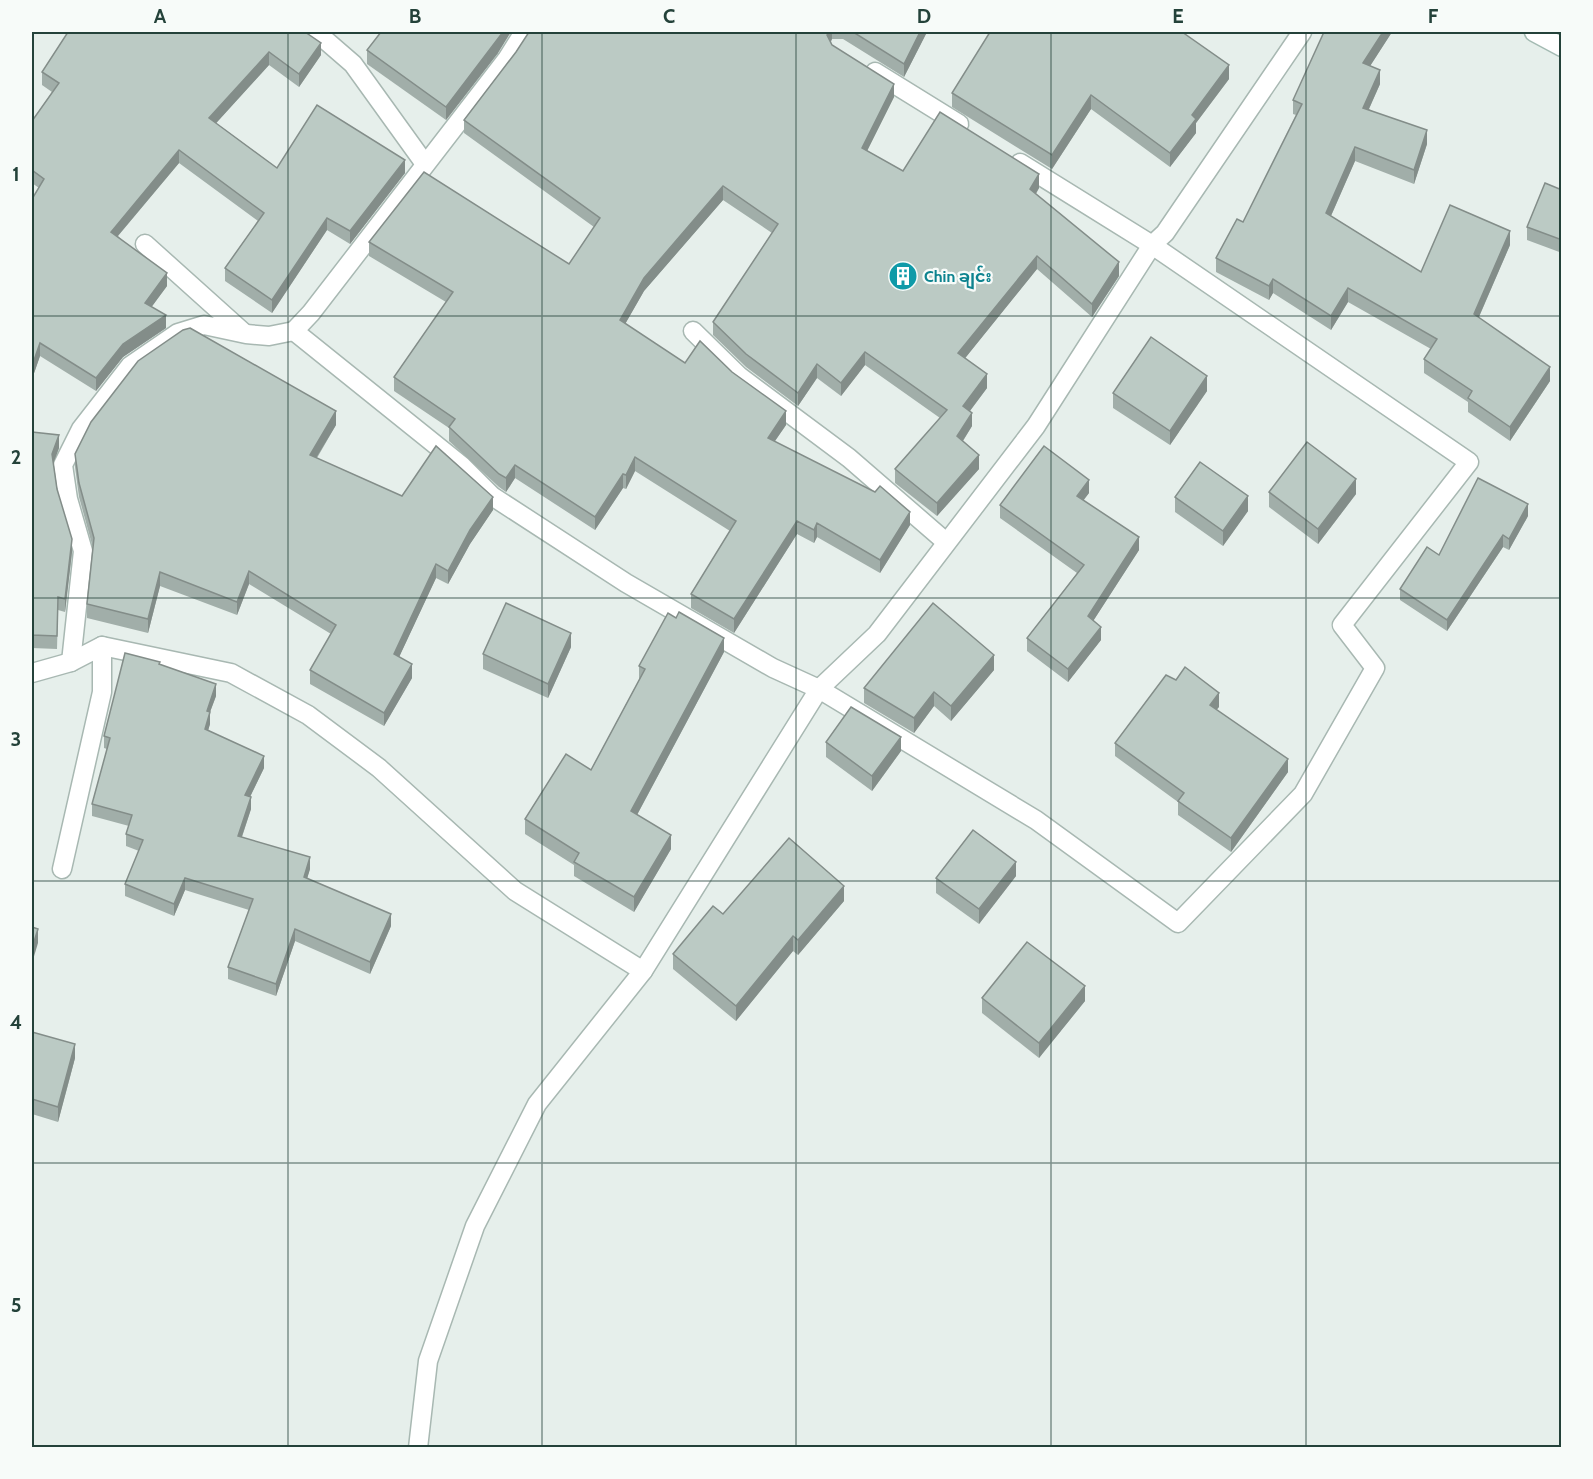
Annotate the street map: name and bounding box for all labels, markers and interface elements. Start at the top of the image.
text: A [154,4,167,28]
text: B [409,4,421,28]
text: C [663,4,675,28]
text: D [917,4,931,28]
text: E [1172,4,1184,28]
text: F [1428,4,1439,28]
text: 1 [12,162,20,186]
building icon: Chin ချင်း [887,260,919,292]
place label: Chin ချင်း [924,265,992,290]
text: 2 [11,445,21,469]
text: 3 [11,727,21,751]
text: 4 [10,1010,22,1034]
text: 5 [11,1293,21,1317]

